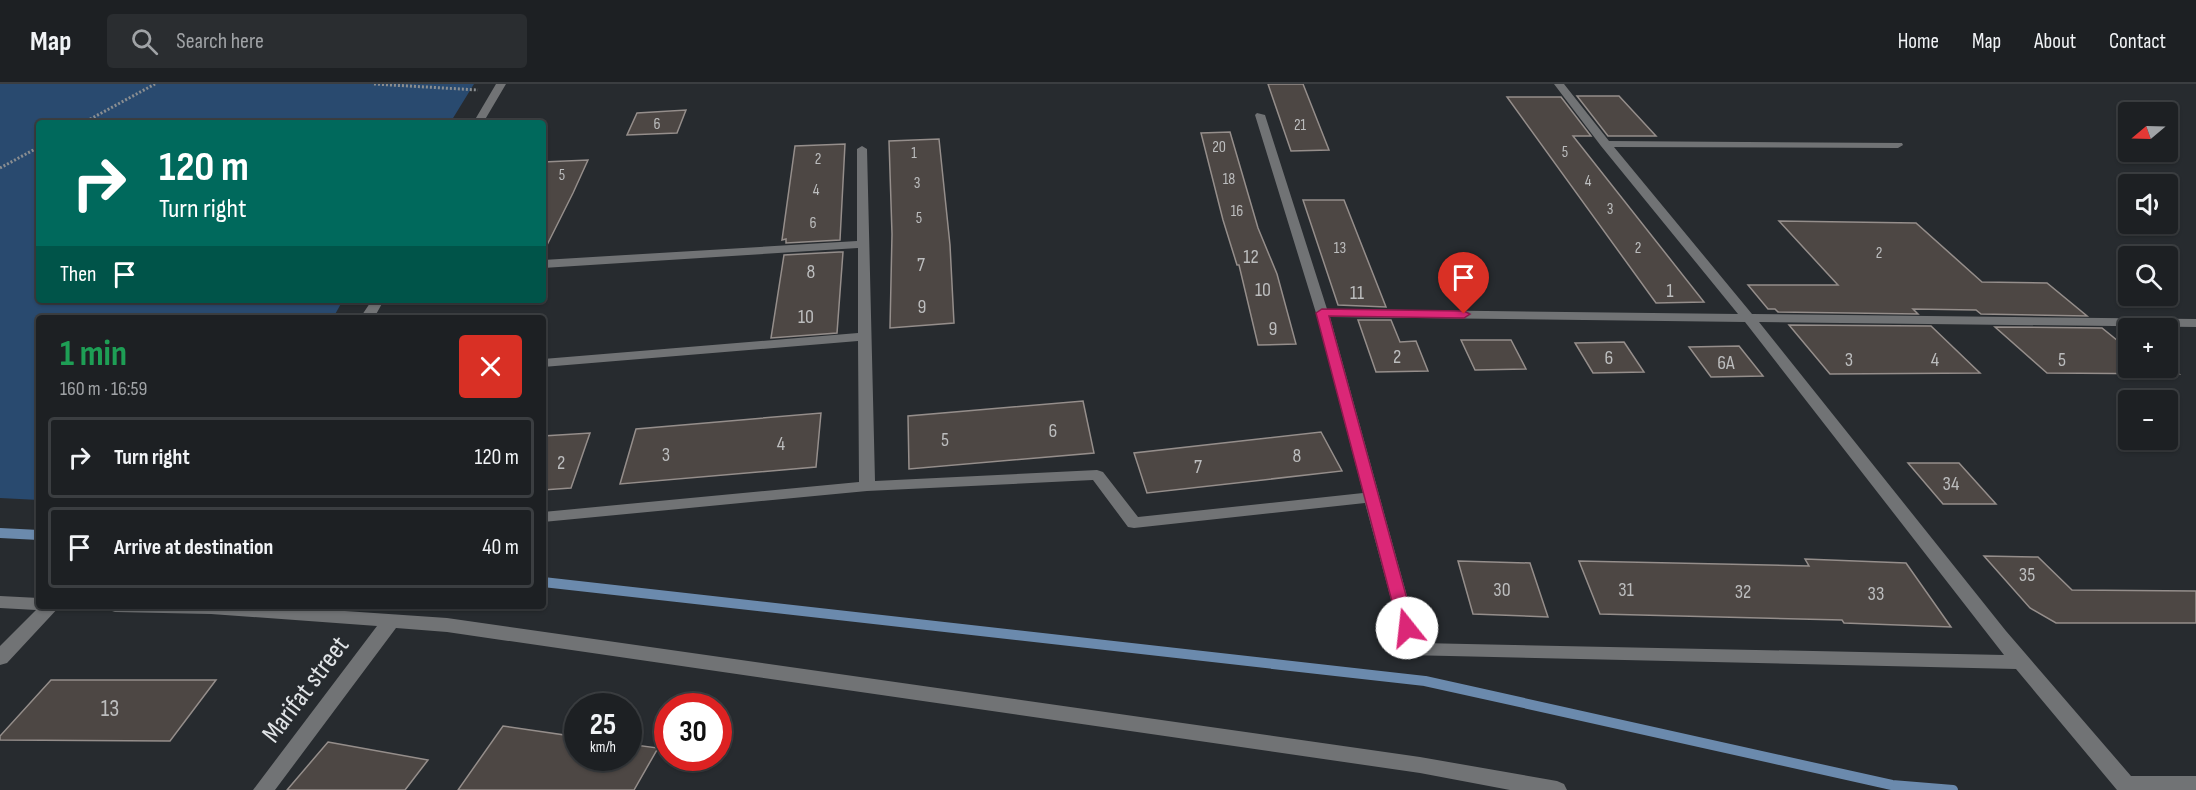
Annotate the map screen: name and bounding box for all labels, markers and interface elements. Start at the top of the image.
search box [107,14,527,68]
text: Map [30,25,71,58]
icon: search [128,25,161,58]
text: Search here [176,28,264,55]
text: Home [1898,29,1939,54]
text: Map [1972,29,2001,54]
text: About [2034,29,2076,54]
text: Contact [2109,29,2166,54]
north arrow [2118,102,2178,162]
map controls [2118,102,2178,450]
house number: 6 [653,115,661,134]
house number: 21 [1294,116,1307,135]
house number: 20 [1212,138,1226,157]
text: 120 m [159,142,249,193]
house number: 5 [1562,143,1568,162]
icon: right [60,144,138,222]
house number: 1 [911,144,917,163]
house number: 2 [815,150,821,169]
house number: 5 [559,166,565,185]
house number: 18 [1223,170,1235,189]
house number: 4 [1585,172,1592,191]
house number: 3 [914,174,920,193]
button: sound [2118,174,2178,234]
house number: 4 [813,181,820,200]
text: Turn right [159,193,246,225]
house number: 3 [1607,200,1613,219]
house number: 16 [1231,202,1243,221]
house number: 5 [916,209,922,228]
house number: 6 [809,214,817,233]
house number: 13 [1334,239,1346,258]
house number: 2 [1635,239,1641,258]
house number: 2 [1876,244,1882,263]
house number: 12 [1243,245,1259,269]
button: search [2118,246,2178,306]
pin [1438,252,1489,314]
house number: 7 [917,253,925,277]
icon: arrive [108,258,141,291]
house number: 8 [807,260,815,284]
text: Then [60,261,96,288]
icon: arrive [1447,261,1480,294]
house number: 10 [1255,278,1271,302]
house number: 1 [1667,279,1674,303]
house number: 11 [1350,281,1364,305]
house number: 9 [918,295,926,319]
house number: 10 [798,305,814,329]
house number: 9 [1269,317,1277,341]
button: + [2118,318,2178,378]
text: 1 min [60,333,127,376]
button: close [459,335,522,398]
house number: 2 [1393,345,1401,369]
house number: 6 [1605,346,1613,370]
house number: 3 [1845,348,1853,372]
house number: 4 [1931,348,1939,372]
house number: 5 [2058,348,2066,372]
house number: 6A [1717,351,1735,375]
text: 160 m · 16:59 [60,377,147,401]
button: − [2118,390,2178,450]
house number: 6 [1049,419,1057,443]
house number: 5 [941,428,949,452]
house number: 4 [777,432,785,456]
icon: right [63,441,96,474]
house number: 3 [662,443,670,467]
text: Turn right [114,444,190,471]
text: 120 m [475,444,519,471]
house number: 8 [1293,444,1301,468]
house number: 2 [557,451,565,475]
house number: 7 [1194,455,1202,479]
house number: 34 [1943,472,1959,496]
icon: arrive [63,531,96,564]
text: Arrive at destination [114,534,273,561]
text: 40 m [482,534,519,561]
house number: 35 [2019,563,2035,587]
house number: 30 [1493,578,1511,602]
house number: 31 [1618,578,1634,602]
house number: 32 [1735,580,1751,604]
house number: 33 [1868,582,1884,606]
position arrow [1375,596,1439,660]
street label: Marifat street [255,630,356,749]
speed limit sign: 30 [654,693,732,771]
house number: 13 [101,694,119,723]
text: 25 [590,707,616,743]
text: km/h [590,738,616,757]

